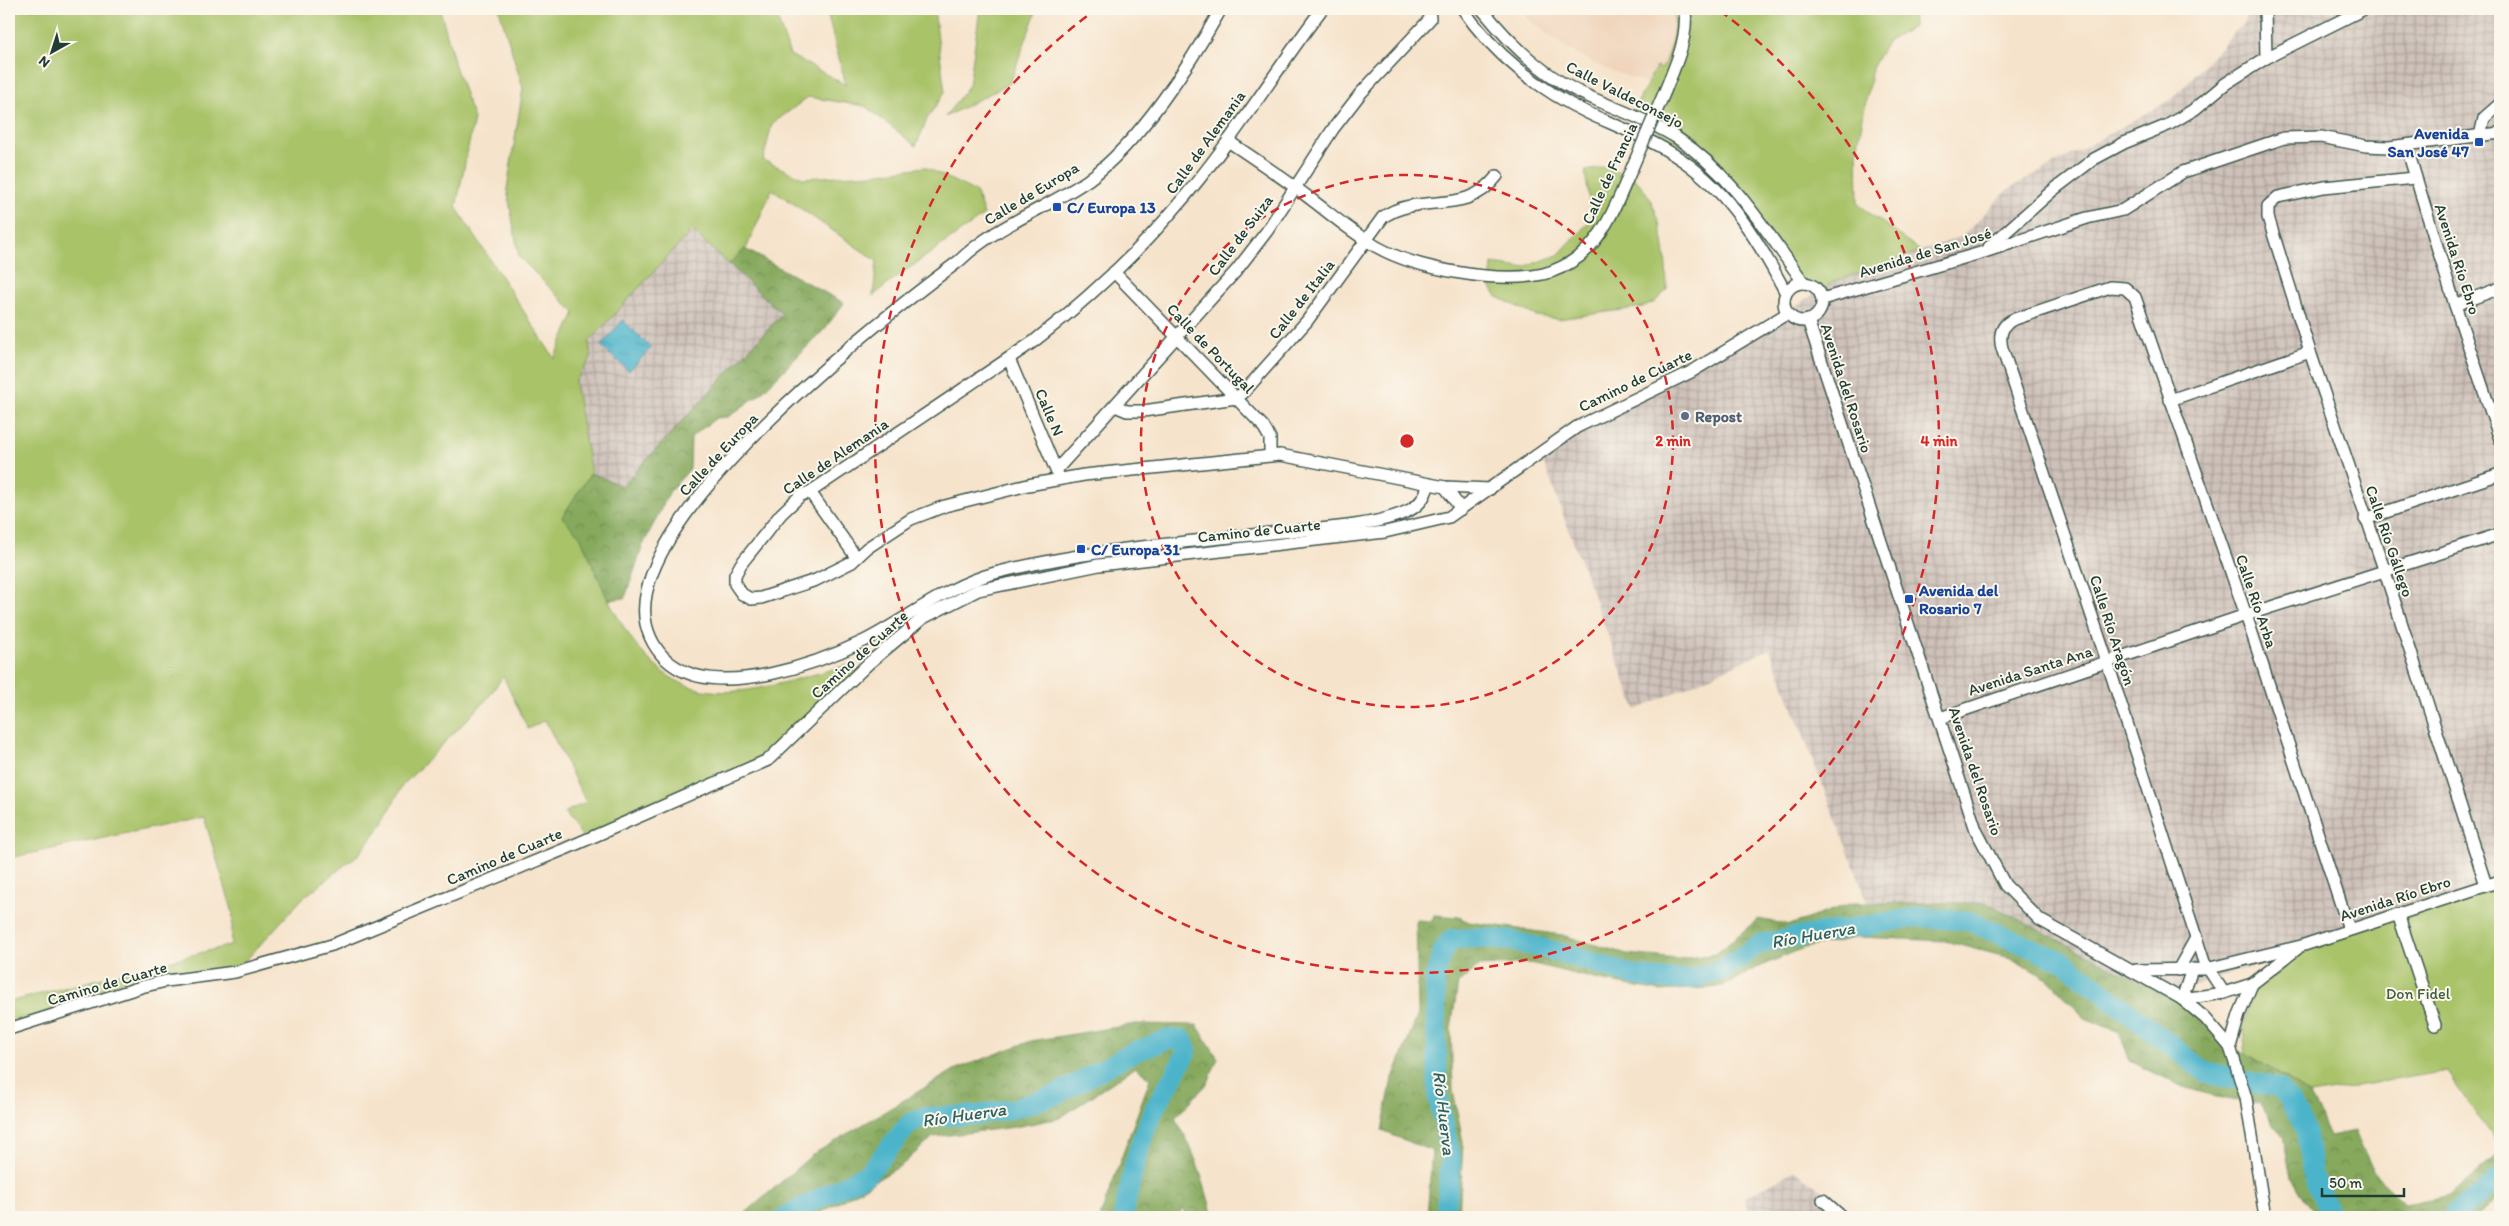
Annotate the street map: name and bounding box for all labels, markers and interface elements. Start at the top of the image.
north arrow [28,28,78,78]
text: N [35,52,53,71]
street label: Calle Valdeconsejo [1563,57,1687,132]
street label: Calle de Alemania [1161,86,1250,198]
street label: Calle de Francia [1578,119,1642,227]
place label: Avenida San José 47 [2388,124,2470,161]
marker: Avenida San José 47 [2473,136,2485,148]
street label: Calle de Europa [980,157,1083,229]
street label: Calle de Suiza [1204,190,1277,280]
place label: C/ Europa 13 [1067,198,1156,218]
marker: C/ Europa 13 [1051,201,1063,213]
street label: Avenida Río Ebro [2431,201,2484,317]
street label: Avenida de San José [1857,223,1994,282]
street label: Calle de Italia [1264,255,1339,343]
street label: Calle de Portugal [1163,299,1259,398]
street label: Avenida del Rosario [1817,321,1876,455]
street label: Camino de Cuarte [1575,345,1695,416]
street label: Calle N [1031,386,1068,439]
place label: Repost [1695,407,1742,427]
street label: Calle de Europa [675,408,762,500]
marker: Repost [1679,410,1691,422]
street label: Calle de Alemania [779,414,892,499]
centre of rings [1398,432,1416,450]
text: 2 min [1655,432,1692,450]
text: 4 min [1921,432,1958,450]
street label: Calle Río Gállego [2361,483,2418,600]
street label: Camino de Cuarte [1197,515,1322,546]
place label: C/ Europa 31 [1091,540,1180,560]
marker: C/ Europa 31 [1075,543,1087,555]
street label: Calle Río Arba [2232,552,2282,651]
street label: Calle Río Aragón [2086,573,2139,688]
place label: Avenida del Rosario 7 [1918,581,1999,618]
marker: Avenida del Rosario 7 [1903,593,1915,605]
street label: Camino de Cuarte [807,606,912,703]
street label: Avenida Santa Ana [1966,641,2095,700]
street label: Avenida del Rosario [1945,704,2006,838]
street label: Camino de Cuarte [444,824,565,889]
street label: Avenida Río Ebro [2337,872,2453,925]
water label: Río Huerva [1769,917,1857,953]
street label: Camino de Cuarte [45,957,169,1010]
park label: Don Fidel [2386,984,2451,1003]
water label: Río Huerva [1428,1070,1460,1157]
water label: Río Huerva [921,1098,1008,1132]
scale bar [2322,1166,2404,1198]
text: 50 m [2329,1174,2362,1192]

